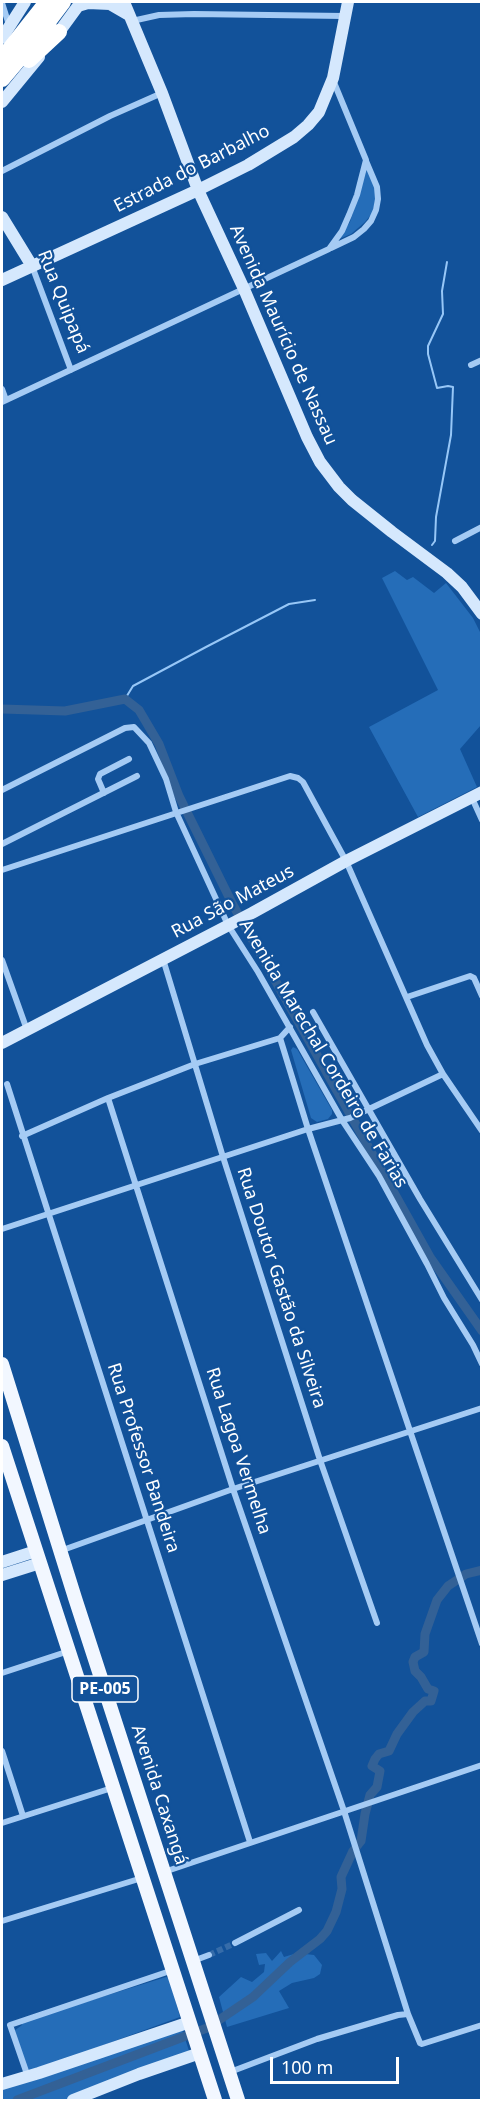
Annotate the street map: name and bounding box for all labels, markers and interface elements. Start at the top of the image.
street label: Estrada do Barbalho [111,120,273,218]
street label: Avenida Maurício de Nassau [225,221,341,449]
street label: Rua Quipapá [33,247,93,357]
street label: Rua São Mateus [168,861,298,943]
street label: Avenida Marechal Cordeiro de Farias [234,916,412,1192]
street label: Rua Doutor Gastão da Silveira [232,1165,330,1411]
street label: Rua Professor Bandeira [102,1360,184,1556]
street label: Rua Lagoa Vermelha [201,1365,275,1537]
road number: PE-005 [72,1676,138,1702]
street label: Avenida Caxangá [126,1722,192,1868]
scale bar [273,2045,402,2083]
text: 100 m [281,2055,333,2079]

